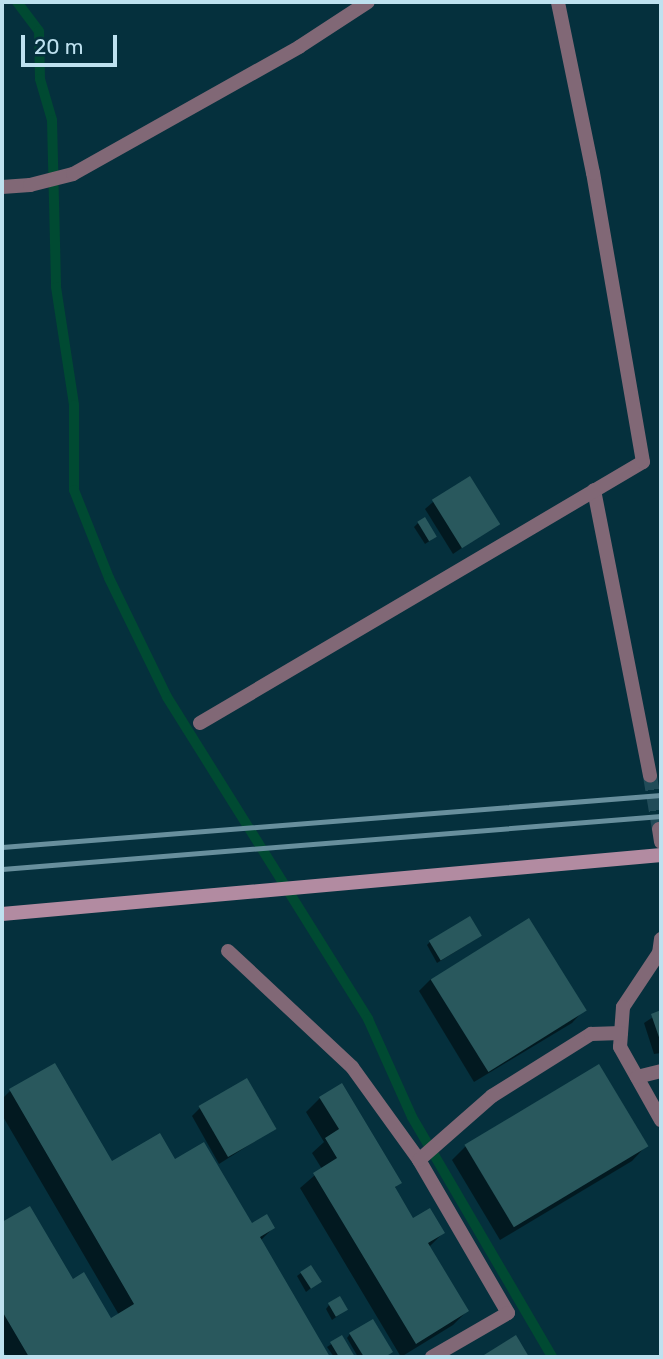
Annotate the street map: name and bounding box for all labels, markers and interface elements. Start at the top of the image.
scale bar [24,21,121,65]
text: 20 m [34,34,83,59]

